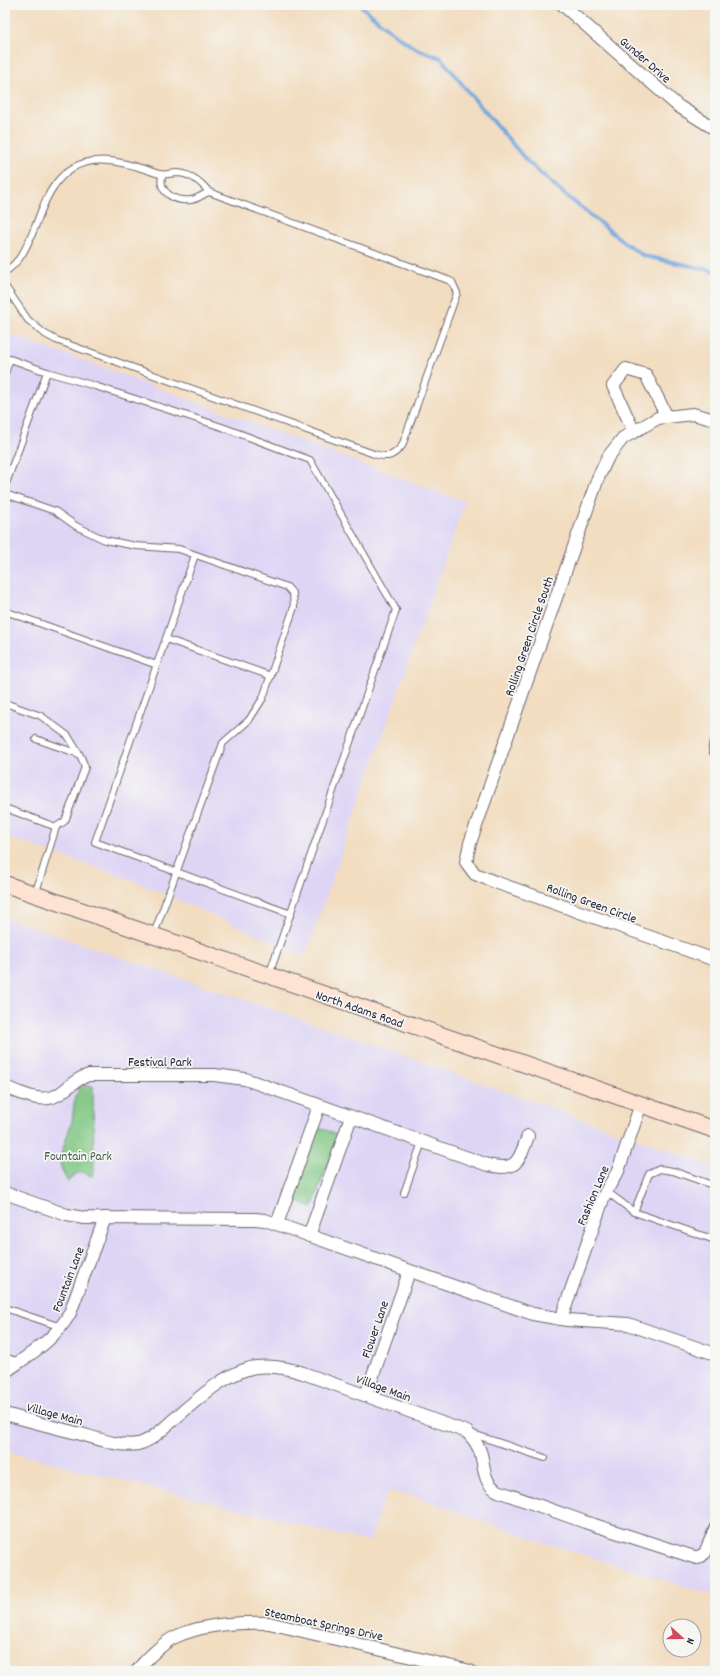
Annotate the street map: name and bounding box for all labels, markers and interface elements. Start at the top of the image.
street label: Gunder Drive [614,33,675,89]
street label: Rolling Green Circle South [501,574,560,699]
street label: Rolling Green Circle [543,879,639,930]
street label: North Adams Road [313,986,406,1034]
street label: Festival Park [128,1054,192,1073]
park label: Fountain Park [44,1148,112,1167]
street label: Fashion Lane [573,1163,616,1229]
street label: Fountain Lane [48,1244,91,1315]
street label: Flower Lane [358,1298,395,1361]
street label: Village Main [353,1371,413,1408]
street label: Village Main [24,1399,85,1432]
street label: Steamboat Springs Drive [262,1604,385,1647]
north arrow [662,1618,702,1658]
text: N [681,1635,698,1647]

